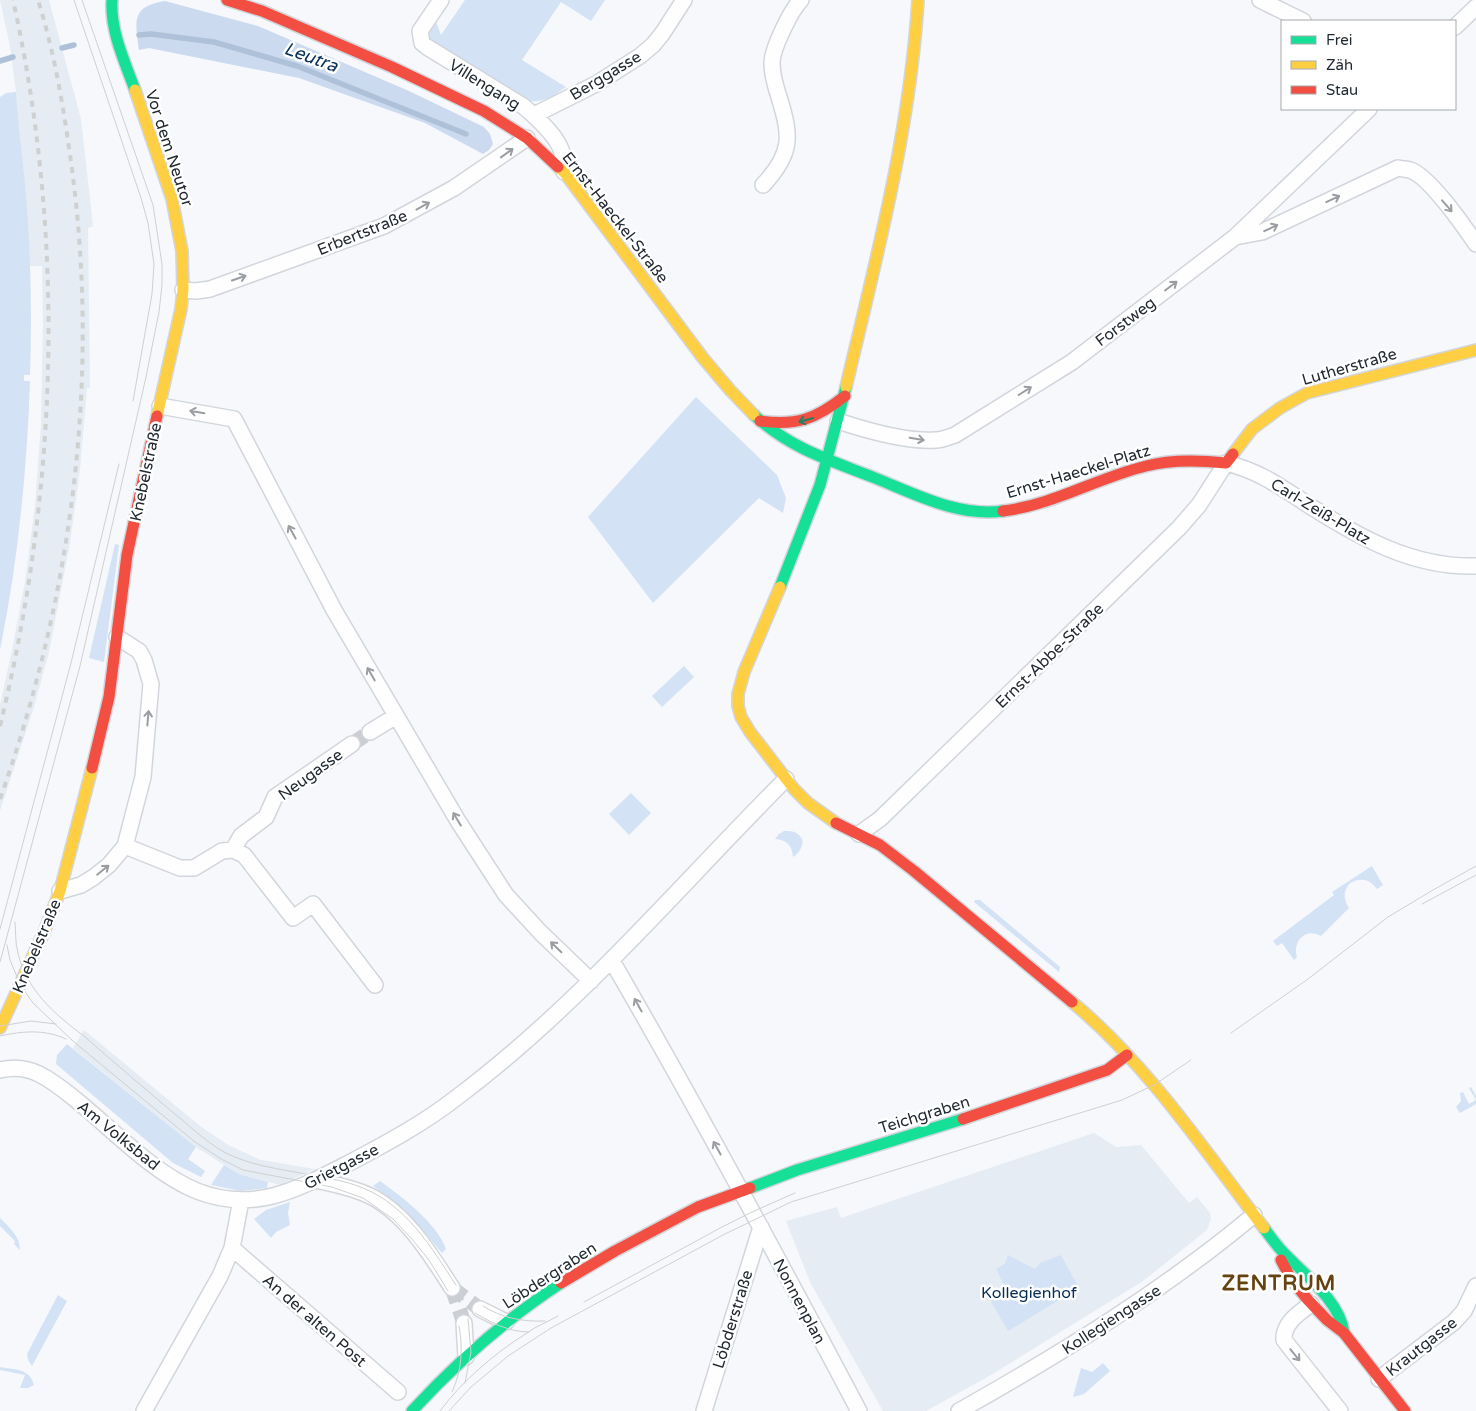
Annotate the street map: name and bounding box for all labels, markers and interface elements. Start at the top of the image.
legend [1281,20,1456,110]
text: Frei [1326,31,1352,49]
water label: Leutra [281,37,342,77]
street label: Berggasse [566,47,645,105]
street label: Villengang [445,55,524,115]
text: Zäh [1326,56,1353,74]
text: Stau [1326,81,1358,99]
street label: Vor dem Neutor [141,87,198,210]
one-way arrow [500,147,513,158]
street label: Ernst-Haeckel-Straße [558,148,673,287]
one-way arrow [1325,194,1340,203]
one-way arrow [1442,199,1453,212]
one-way arrow [416,200,430,210]
street label: Erbertstraße [314,206,410,260]
one-way arrow [1263,223,1278,232]
one-way arrow [231,273,247,282]
one-way arrow [1164,281,1178,291]
street label: Forstweg [1092,293,1160,351]
street label: Lutherstraße [1300,344,1399,390]
one-way arrow [1017,386,1031,396]
one-way arrow [189,407,205,417]
one-way arrow [798,415,814,425]
street label: Knebelstraße [126,421,166,523]
one-way arrow [909,434,925,444]
street label: Ernst-Haeckel-Platz [1004,441,1153,503]
street label: Carl-Zeiß-Platz [1267,474,1374,549]
one-way arrow [287,525,297,539]
street label: Ernst-Abbe-Straße [991,599,1108,713]
one-way arrow [366,667,376,681]
one-way arrow [143,711,153,727]
street label: Neugasse [274,745,347,805]
one-way arrow [451,812,462,826]
one-way arrow [96,864,109,875]
street label: Knebelstraße [8,896,66,996]
one-way arrow [549,941,562,953]
one-way arrow [633,999,643,1013]
street label: Teichgraben [876,1092,972,1138]
street label: Am Volksbad [73,1096,164,1175]
street label: Grietgasse [301,1140,382,1194]
one-way arrow [711,1141,721,1155]
street label: Löbdergraben [499,1238,600,1314]
street label: Nonnenplan [768,1256,830,1347]
street label: Löbderstraße [708,1268,757,1371]
street label: An der alten Post [258,1270,370,1371]
district label: ZENTRUM [1222,1271,1336,1296]
street label: Kollegiengasse [1058,1280,1165,1359]
park label: Kollegienhof [981,1283,1078,1303]
street label: Krautgasse [1382,1313,1461,1381]
one-way arrow [1290,1348,1301,1361]

